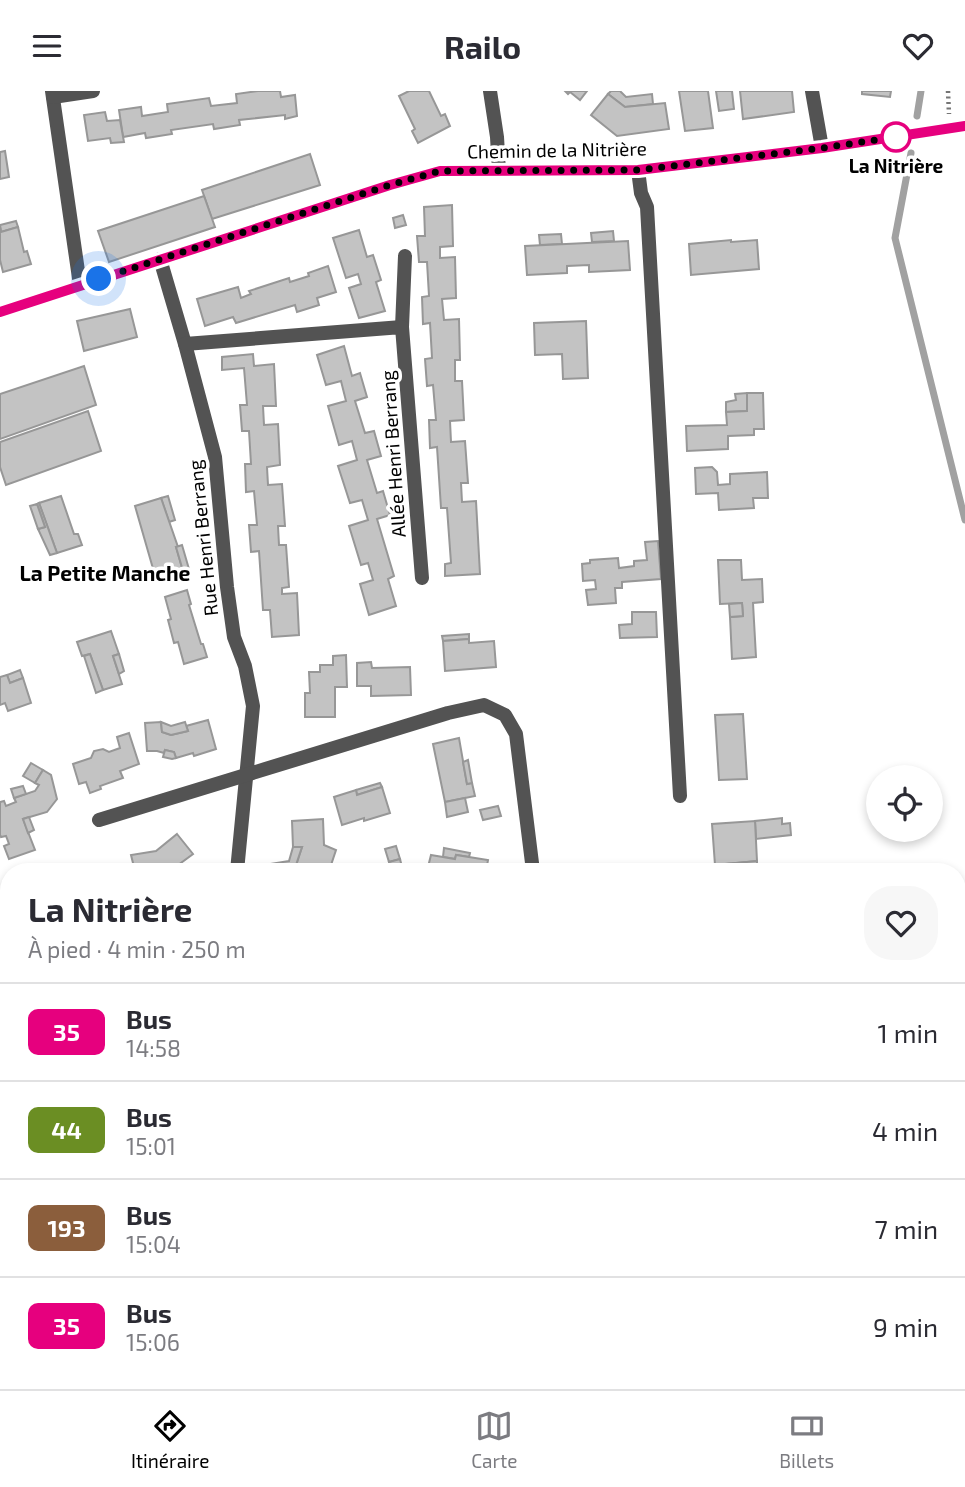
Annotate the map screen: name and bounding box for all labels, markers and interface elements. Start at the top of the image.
icon: menu [28,27,66,65]
text: Railo [444,27,521,65]
icon: heart [899,27,937,65]
marker: La Nitrière [881,122,911,152]
street label: Chemin de la Nitrière [467,136,647,163]
place label: La Nitrière [849,154,944,177]
your location [81,261,116,296]
street label: Allée Henri Berrang [375,369,410,538]
street label: Rue Henri Berrang [183,458,222,617]
district label: La Petite Manche [20,560,191,585]
map controls [866,765,943,842]
button: locate [866,765,943,842]
button: heart [864,886,938,960]
text: La Nitrière [28,889,192,929]
text: À pied · 4 min · 250 m [28,935,246,963]
text: Bus [126,1003,172,1034]
text: 35 [53,1017,80,1046]
text: 1 min [878,1017,938,1048]
text: 14:58 [126,1034,181,1062]
text: Bus [126,1101,172,1132]
text: 44 [51,1115,82,1144]
text: 4 min [872,1115,938,1146]
text: 15:01 [126,1132,176,1160]
text: Bus [126,1199,172,1230]
text: 193 [47,1213,86,1242]
text: 7 min [875,1213,938,1244]
text: 15:04 [126,1230,181,1258]
text: Bus [126,1297,172,1328]
text: 35 [53,1311,80,1340]
text: 9 min [873,1311,938,1342]
text: 15:06 [126,1328,180,1356]
tab: Itinéraire [131,1407,209,1472]
tab: Carte [471,1407,517,1472]
tab: Billets [779,1407,834,1472]

